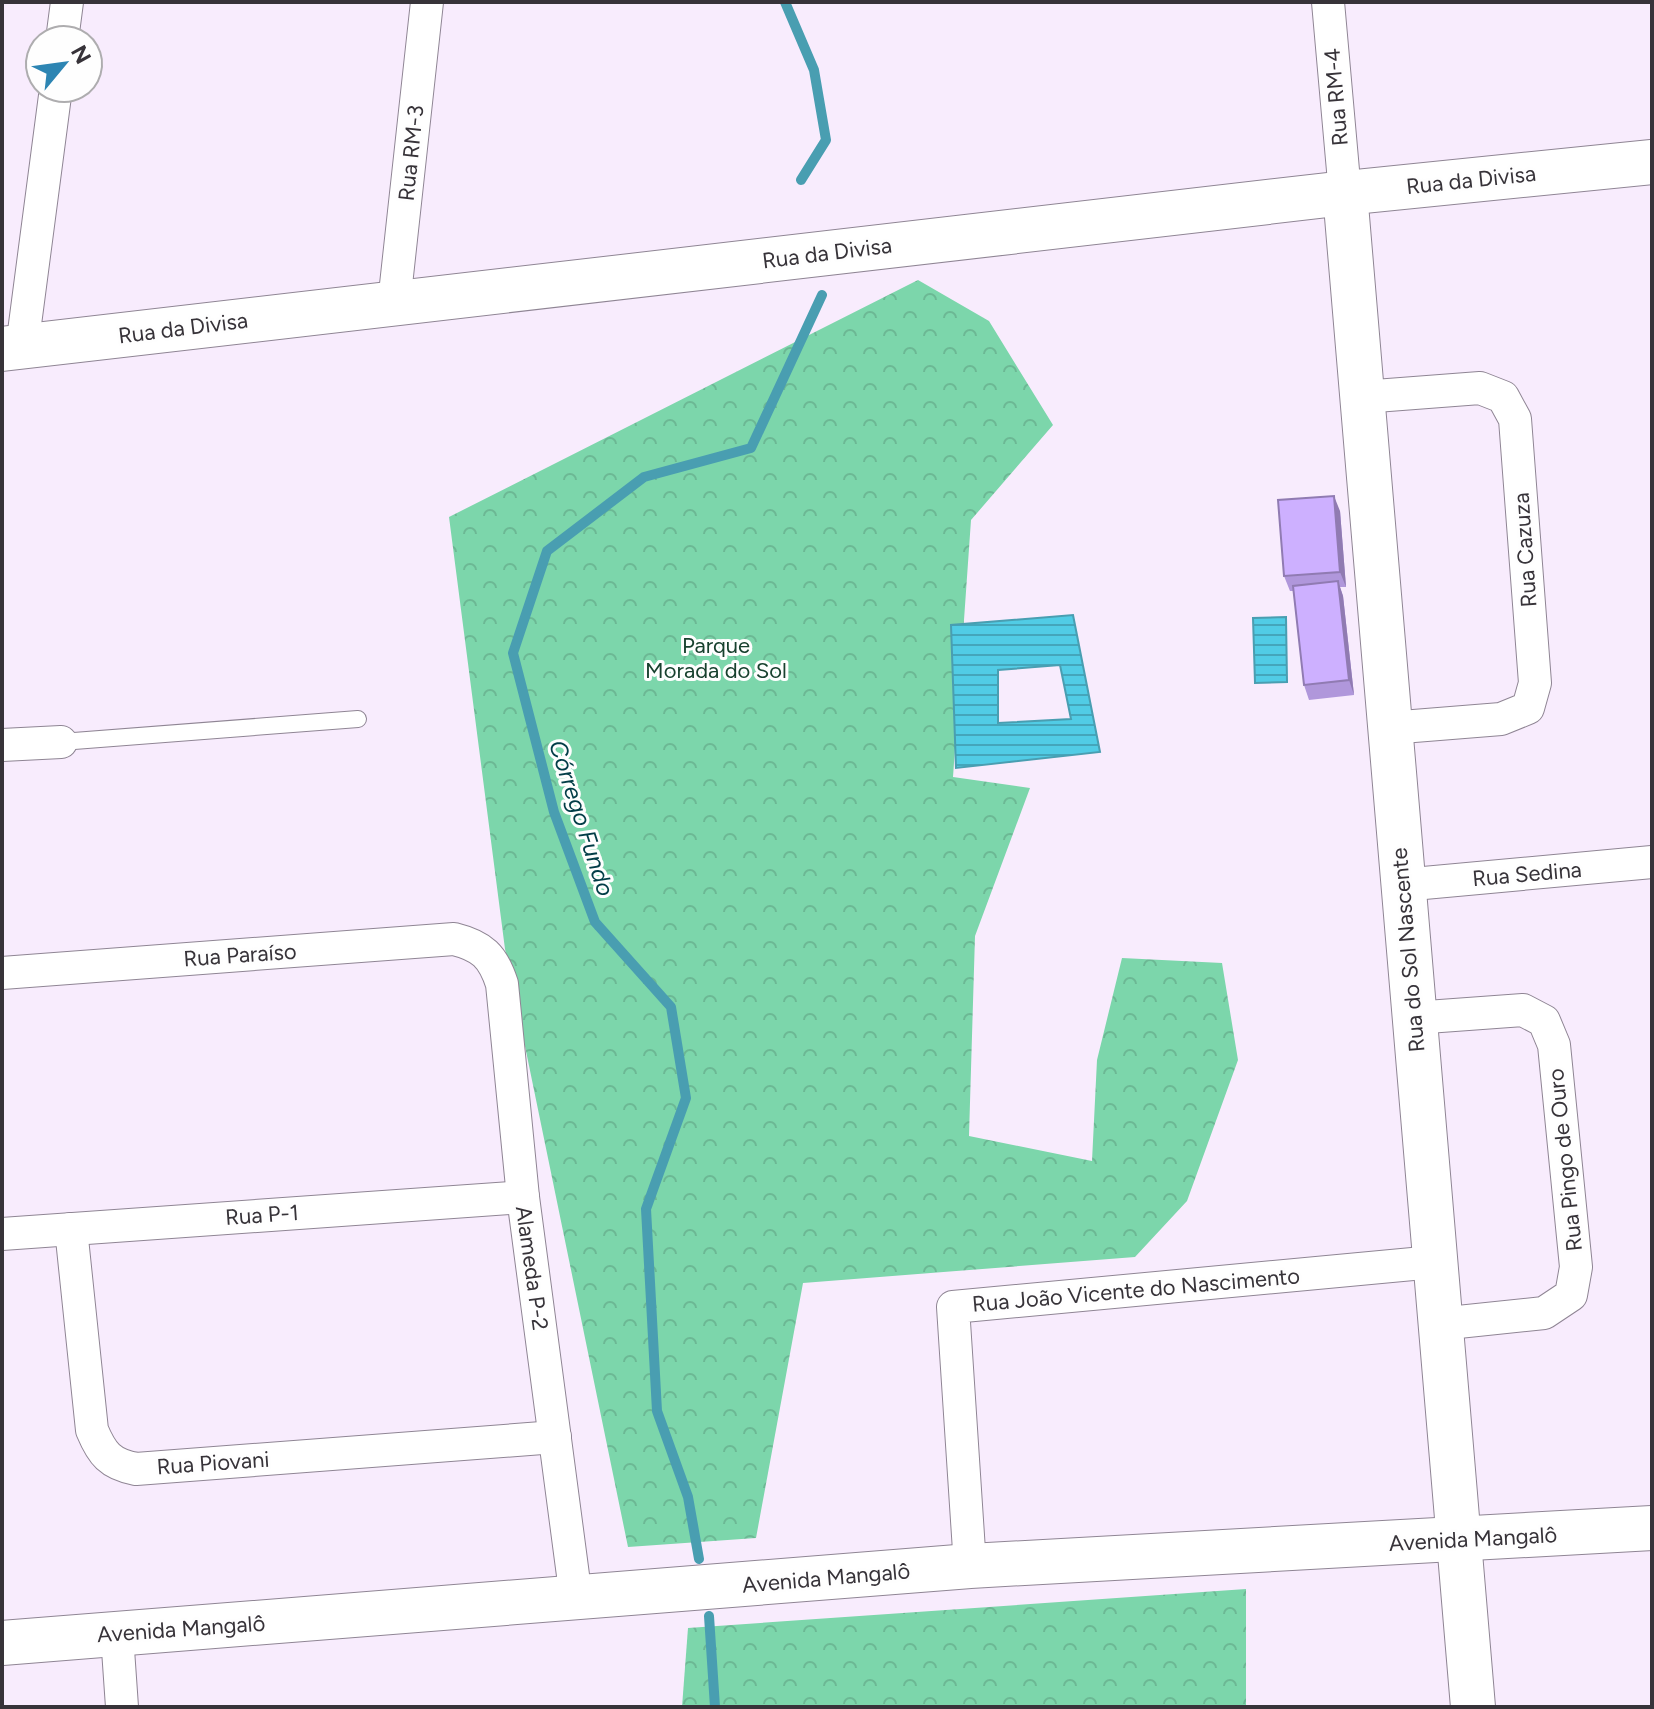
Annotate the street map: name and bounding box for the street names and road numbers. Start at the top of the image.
street label: Rua RM-4 [1318,47,1354,147]
street label: Rua RM-3 [393,104,429,202]
street label: Rua da Divisa [1405,160,1537,200]
street label: Rua da Divisa [761,232,893,274]
street label: Rua da Divisa [117,307,249,349]
street label: Rua Cazuza [1508,492,1542,608]
street label: Rua do Sol Nascente [1386,847,1430,1053]
street label: Rua Sedina [1471,856,1583,892]
street label: Rua Paraíso [183,938,297,972]
street label: Rua Pingo de Ouro [1542,1067,1588,1253]
street label: Rua P-1 [224,1199,300,1231]
street label: Alameda P-2 [510,1204,554,1332]
street label: Rua João Vicente do Nascimento [971,1262,1301,1318]
street label: Rua Piovani [156,1446,270,1480]
street label: Avenida Mangalô [1388,1521,1558,1557]
street label: Avenida Mangalô [741,1557,911,1599]
street label: Avenida Mangalô [96,1610,266,1648]

